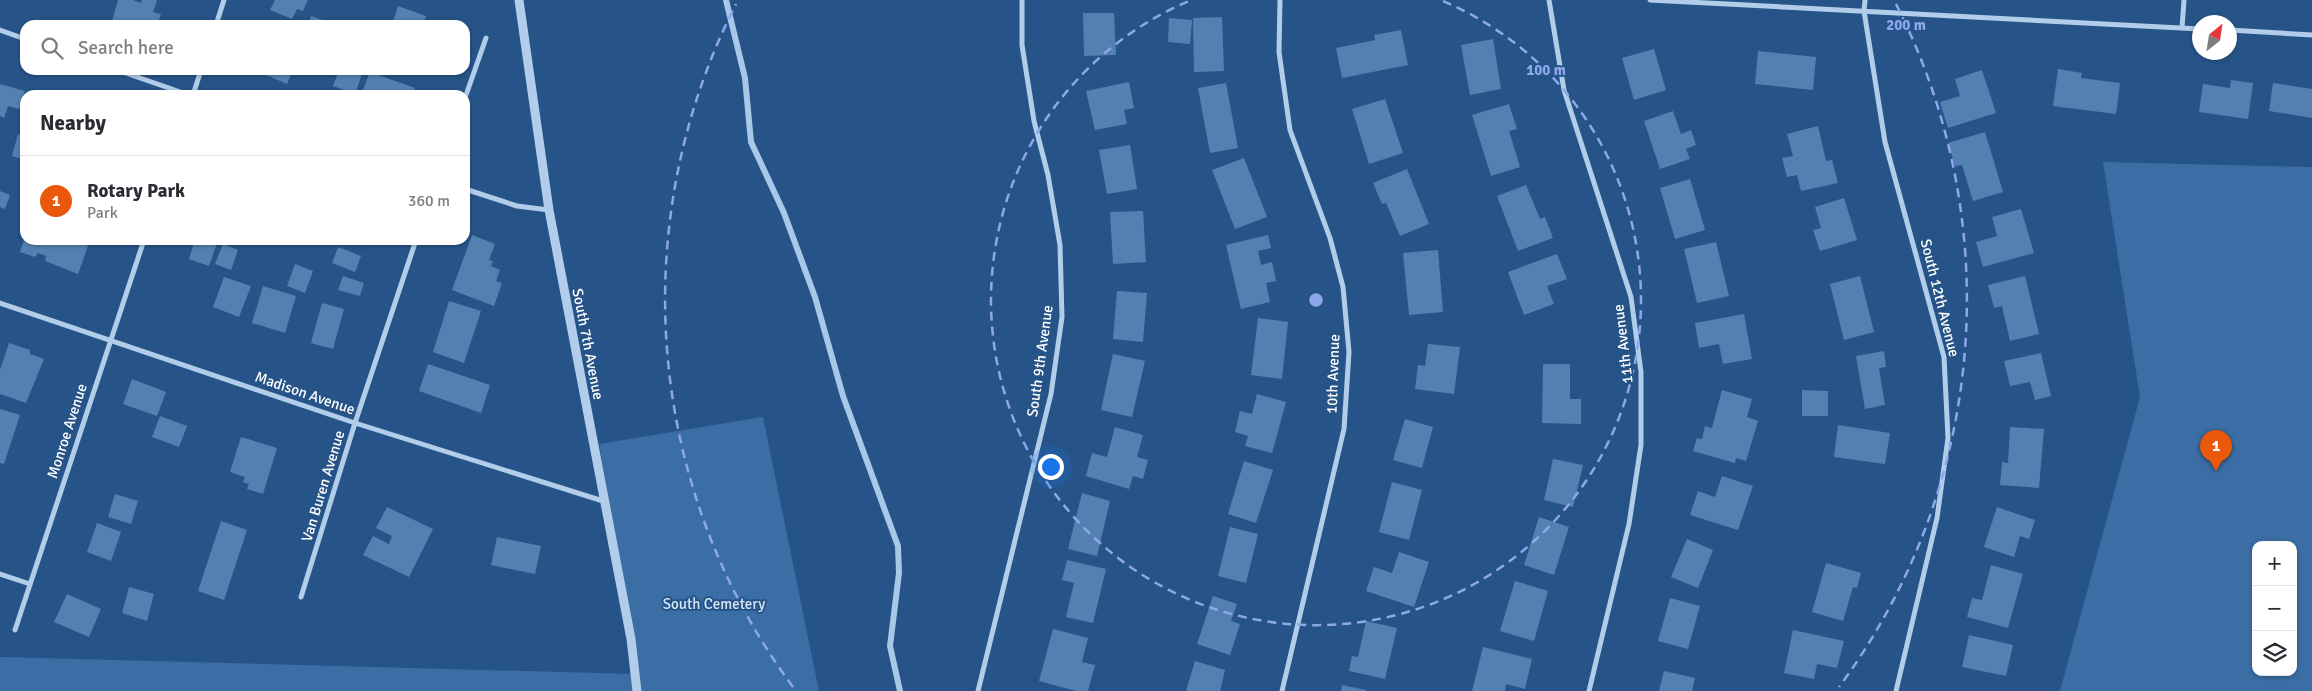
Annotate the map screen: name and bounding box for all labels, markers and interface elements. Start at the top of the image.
north arrow [2192,15,2237,60]
text: 200 m [1886,16,1926,34]
search box [20,20,470,75]
icon: search [38,34,66,62]
text: Search here [78,36,174,60]
text: 100 m [1526,61,1566,79]
text: Nearby [40,110,106,136]
text: Rotary Park [87,179,185,203]
text: 1 [52,191,60,211]
text: 360 m [408,191,450,211]
text: Park [87,203,118,223]
street label: South 12th Avenue [1917,237,1963,359]
street label: South 7th Avenue [568,287,608,401]
centre of rings [1307,291,1325,309]
street label: 11th Avenue [1609,303,1637,385]
street label: South 9th Avenue [1023,304,1057,418]
street label: 10th Avenue [1323,334,1343,414]
street label: Madison Avenue [253,367,357,419]
street label: Monroe Avenue [43,381,91,481]
street label: Van Buren Avenue [298,428,348,544]
pin: 1 [2200,430,2232,471]
your location [1038,454,1064,480]
map controls [2252,541,2297,676]
button: + [2252,541,2297,586]
button: − [2252,586,2297,631]
park label: South Cemetery [663,595,765,613]
button: layers [2252,631,2297,676]

